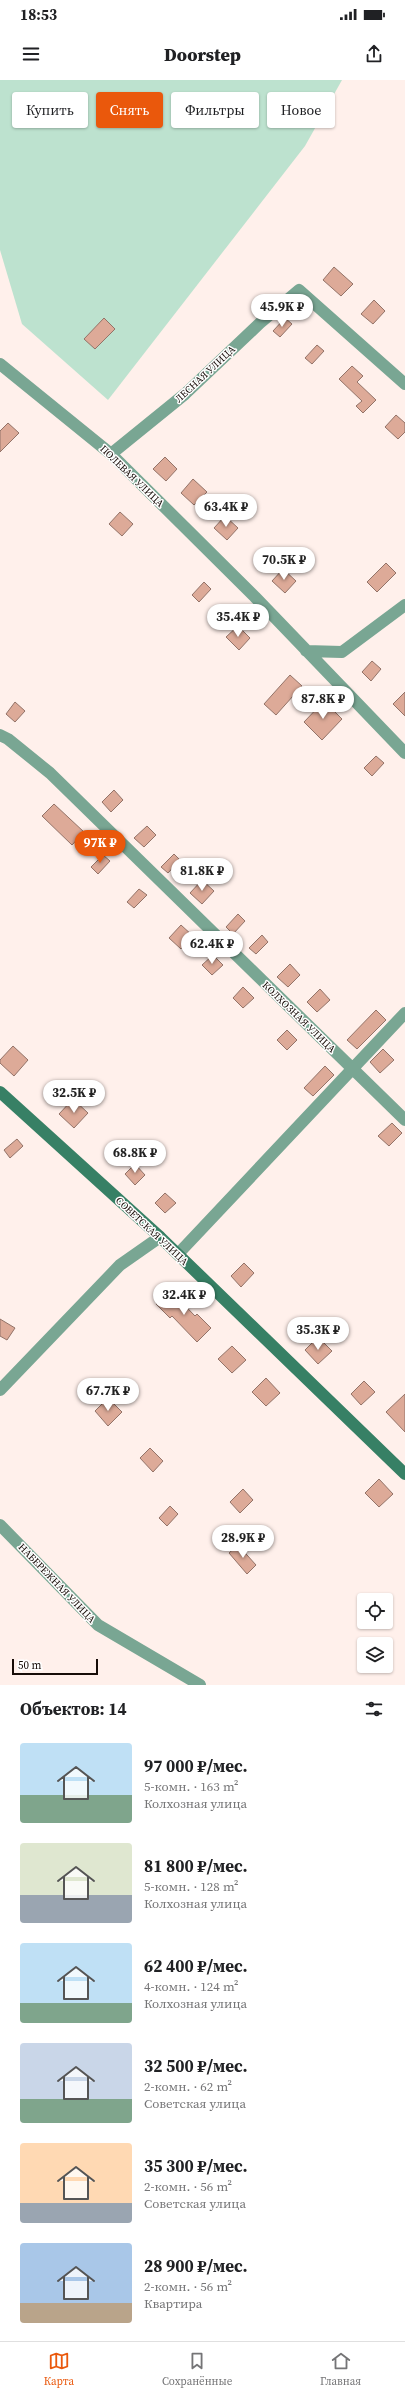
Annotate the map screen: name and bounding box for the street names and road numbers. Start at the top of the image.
street label: ЛЕСНАЯ УЛИЦА [172,343,238,405]
street label: ПОЛЕВАЯ УЛИЦА [97,442,167,510]
street label: КОЛХОЗНАЯ УЛИЦА [260,979,339,1056]
street label: СОВЕТСКАЯ УЛИЦА [113,1194,191,1268]
street label: НАБЕРЕЖНАЯ УЛИЦА [16,1540,99,1626]

